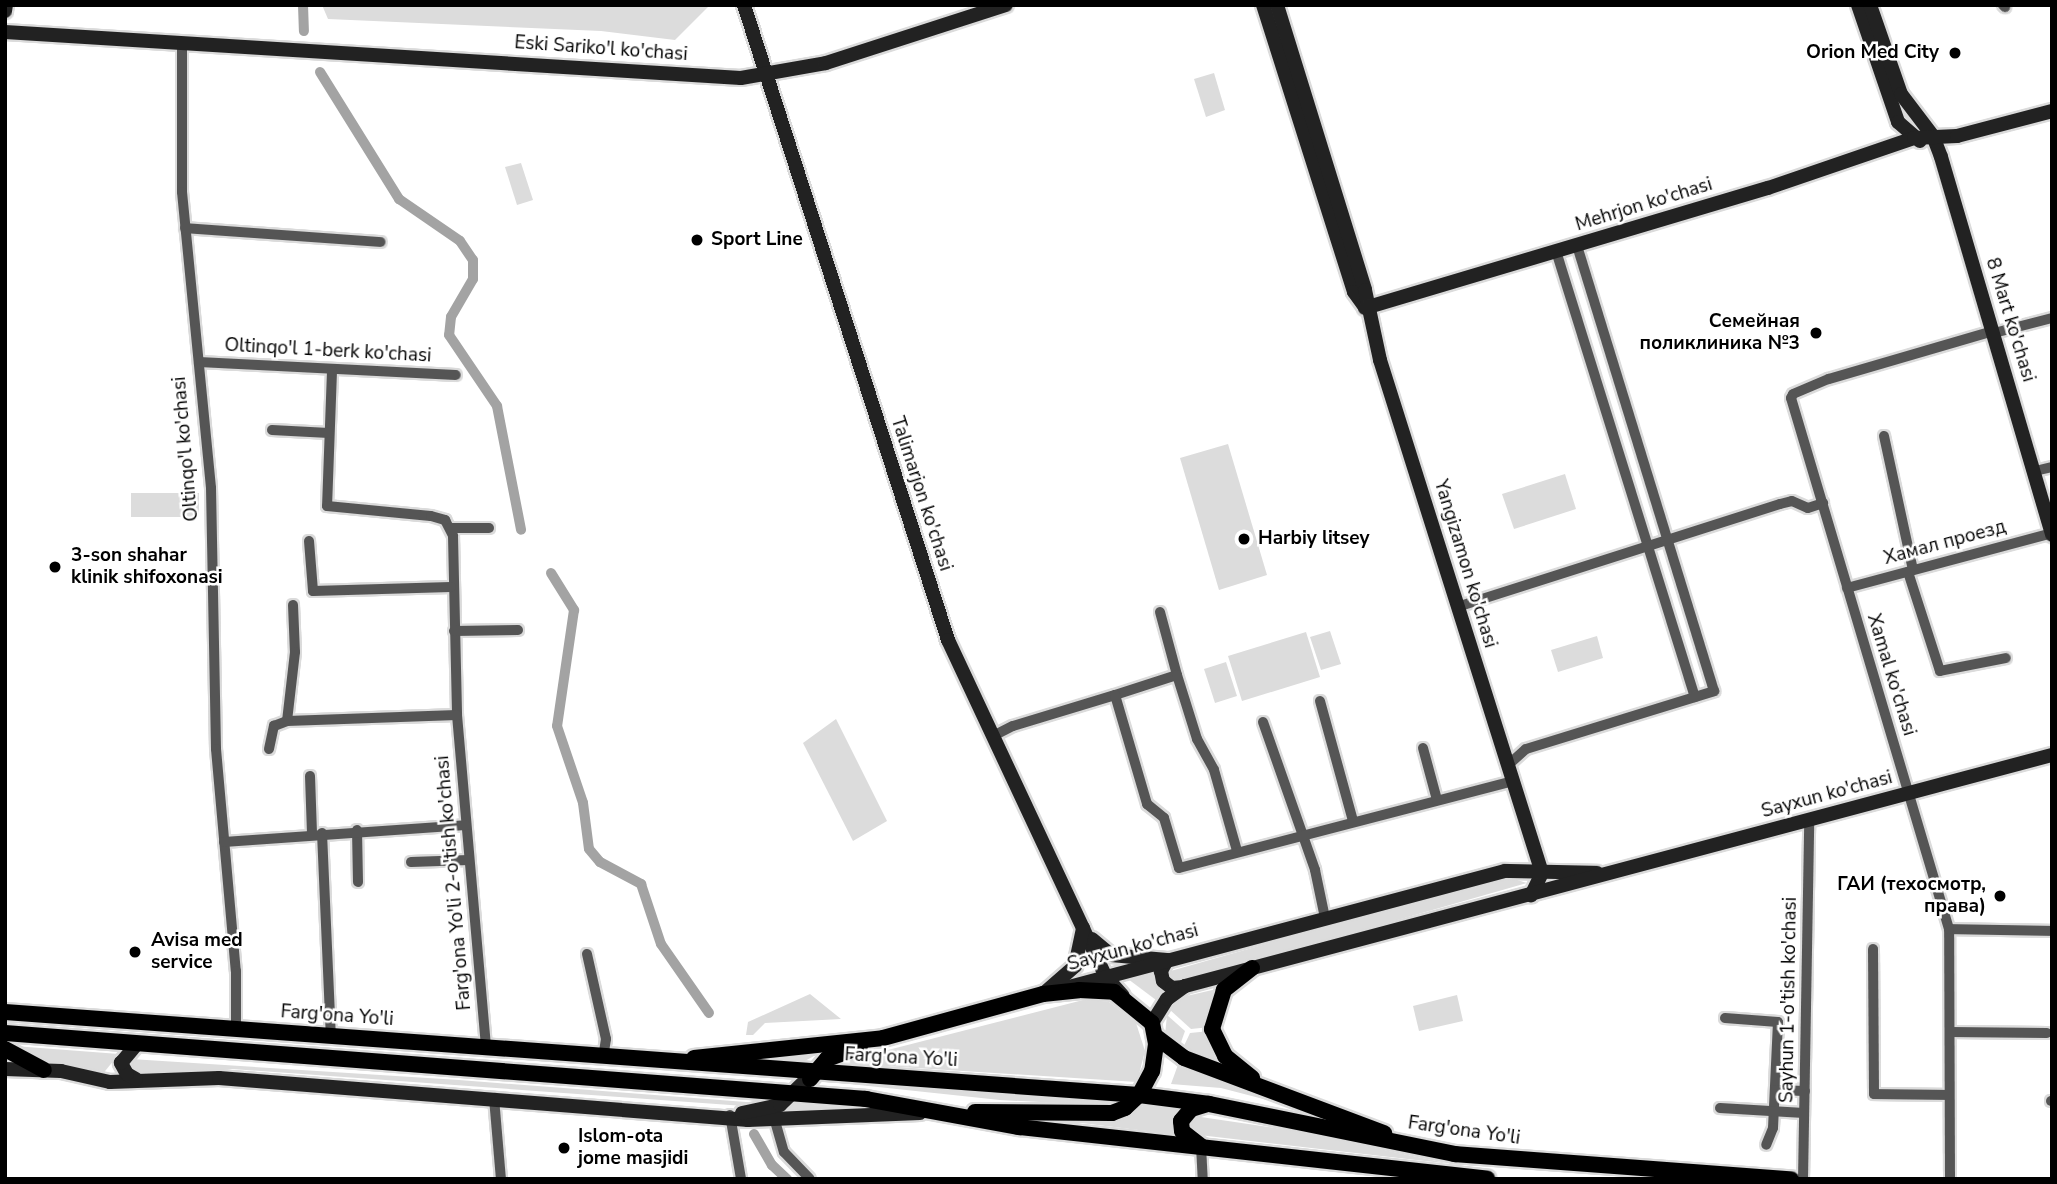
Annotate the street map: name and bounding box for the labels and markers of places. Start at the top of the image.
place label: Orion Med City [1806,42,1939,64]
marker: Orion Med City [1945,43,1965,63]
place label: Sport Line [711,229,803,251]
marker: Sport Line [689,232,705,248]
place label: Семейная поликлиника №3 [1639,311,1800,355]
marker: Семейная поликлиника №3 [1806,323,1826,343]
place label: Harbiy litsey [1258,528,1370,550]
marker: Harbiy litsey [1236,531,1252,547]
place label: 3-son shahar klinik shifoxonasi [71,545,223,589]
marker: 3-son shahar klinik shifoxonasi [45,557,65,577]
place label: ГАИ (техосмотр, права) [1837,874,1986,918]
marker: ГАИ (техосмотр, права) [1992,888,2008,904]
place label: Avisa med service [151,930,243,974]
marker: Avisa med service [125,942,145,962]
place label: Islom-ota jome masjidi [578,1126,688,1170]
marker: Islom-ota jome masjidi [556,1140,572,1156]

